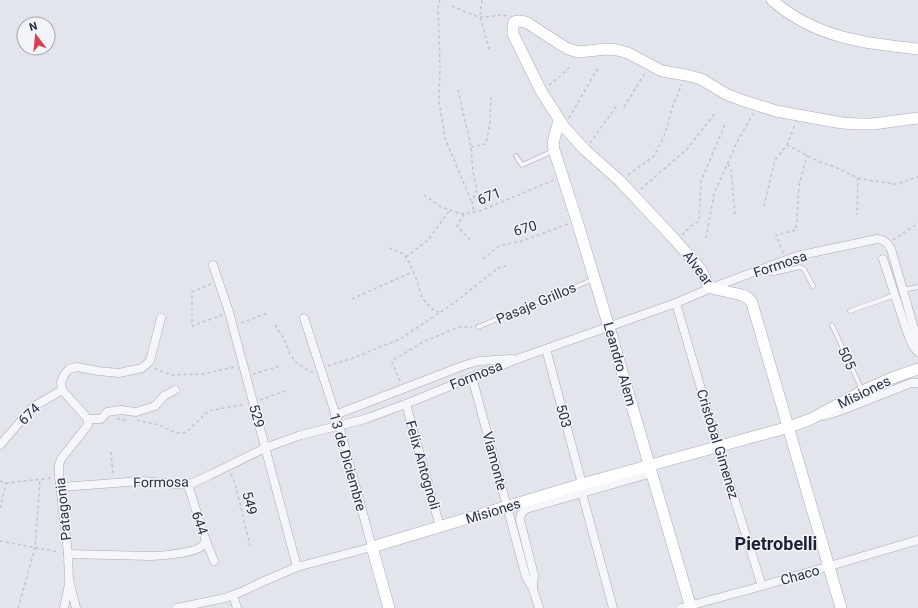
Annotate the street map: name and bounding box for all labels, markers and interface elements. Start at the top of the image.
north arrow [16,16,56,56]
text: N [28,19,39,34]
street label: 671 [475,184,503,208]
street label: 670 [511,217,539,239]
street label: Formosa [751,247,809,281]
street label: Alvear [680,248,716,289]
street label: Pasaje Grillos [494,279,578,327]
street label: Leandro Alem [600,320,640,408]
street label: 505 [835,344,859,372]
street label: Formosa [447,357,505,393]
street label: Misiones [835,372,893,412]
street label: Cristobal Gimenez [694,387,742,501]
street label: 674 [15,400,43,428]
street label: 529 [246,403,268,429]
street label: 503 [553,403,575,429]
street label: 13 de Diciembre [326,411,370,513]
street label: Felix Antognoli [403,419,443,511]
street label: Viamonte [480,430,510,492]
street label: Formosa [133,474,189,490]
street label: Patagonia [52,477,74,541]
street label: 549 [239,490,261,516]
street label: Misiones [464,495,522,527]
street label: 644 [189,509,211,537]
district label: Pietrobelli [735,533,817,554]
street label: Chaco [779,562,821,588]

